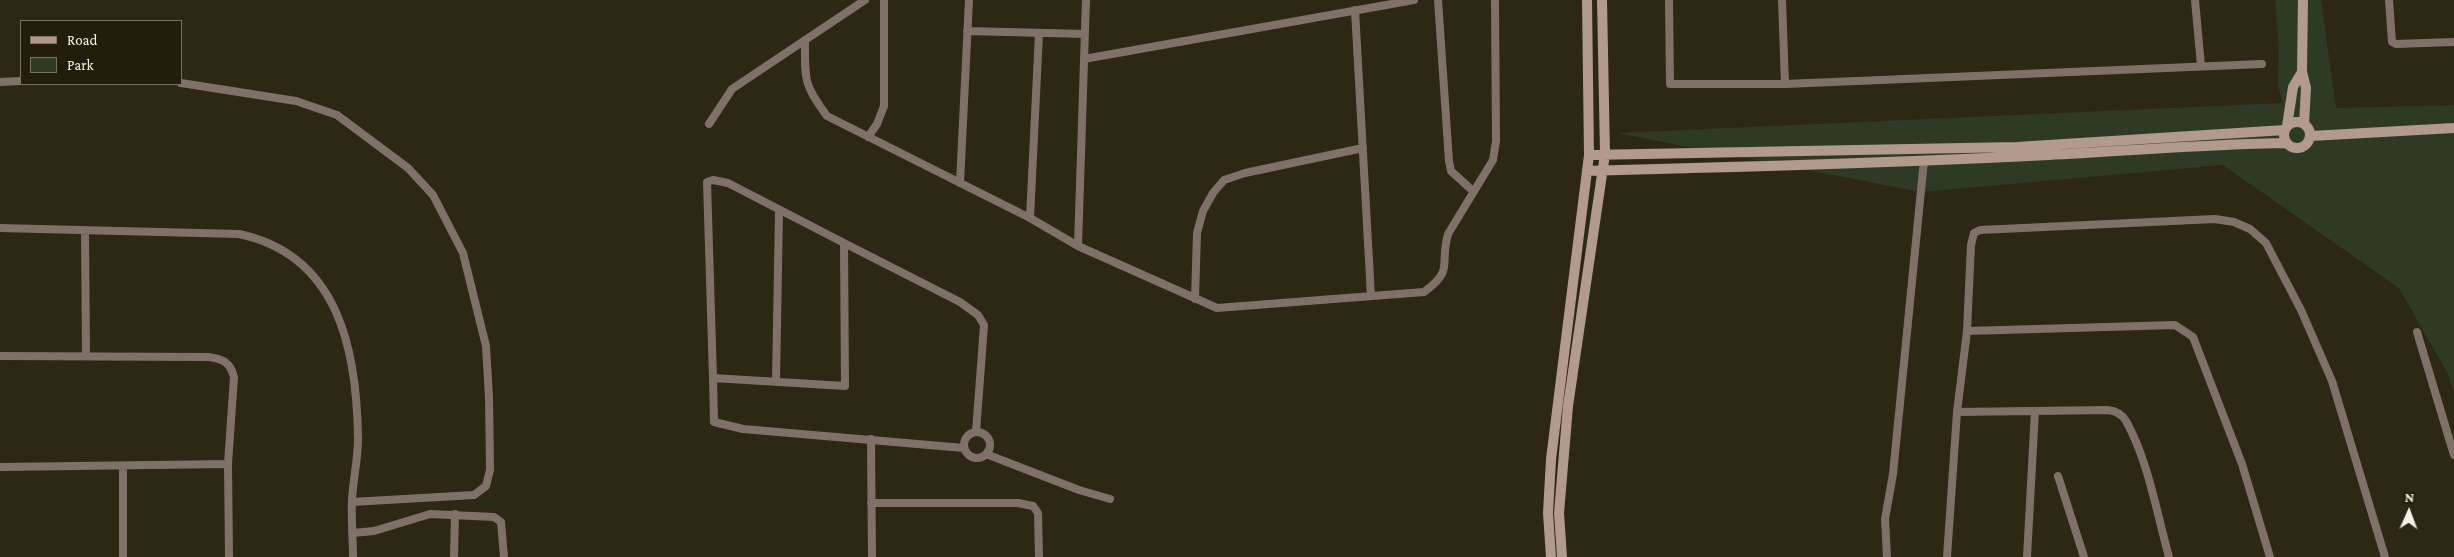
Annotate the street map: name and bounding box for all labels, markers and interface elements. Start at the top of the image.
legend [20,20,182,85]
text: Road [67,32,97,48]
text: Park [67,57,94,73]
north arrow [2384,487,2434,537]
text: N [2404,489,2415,505]

